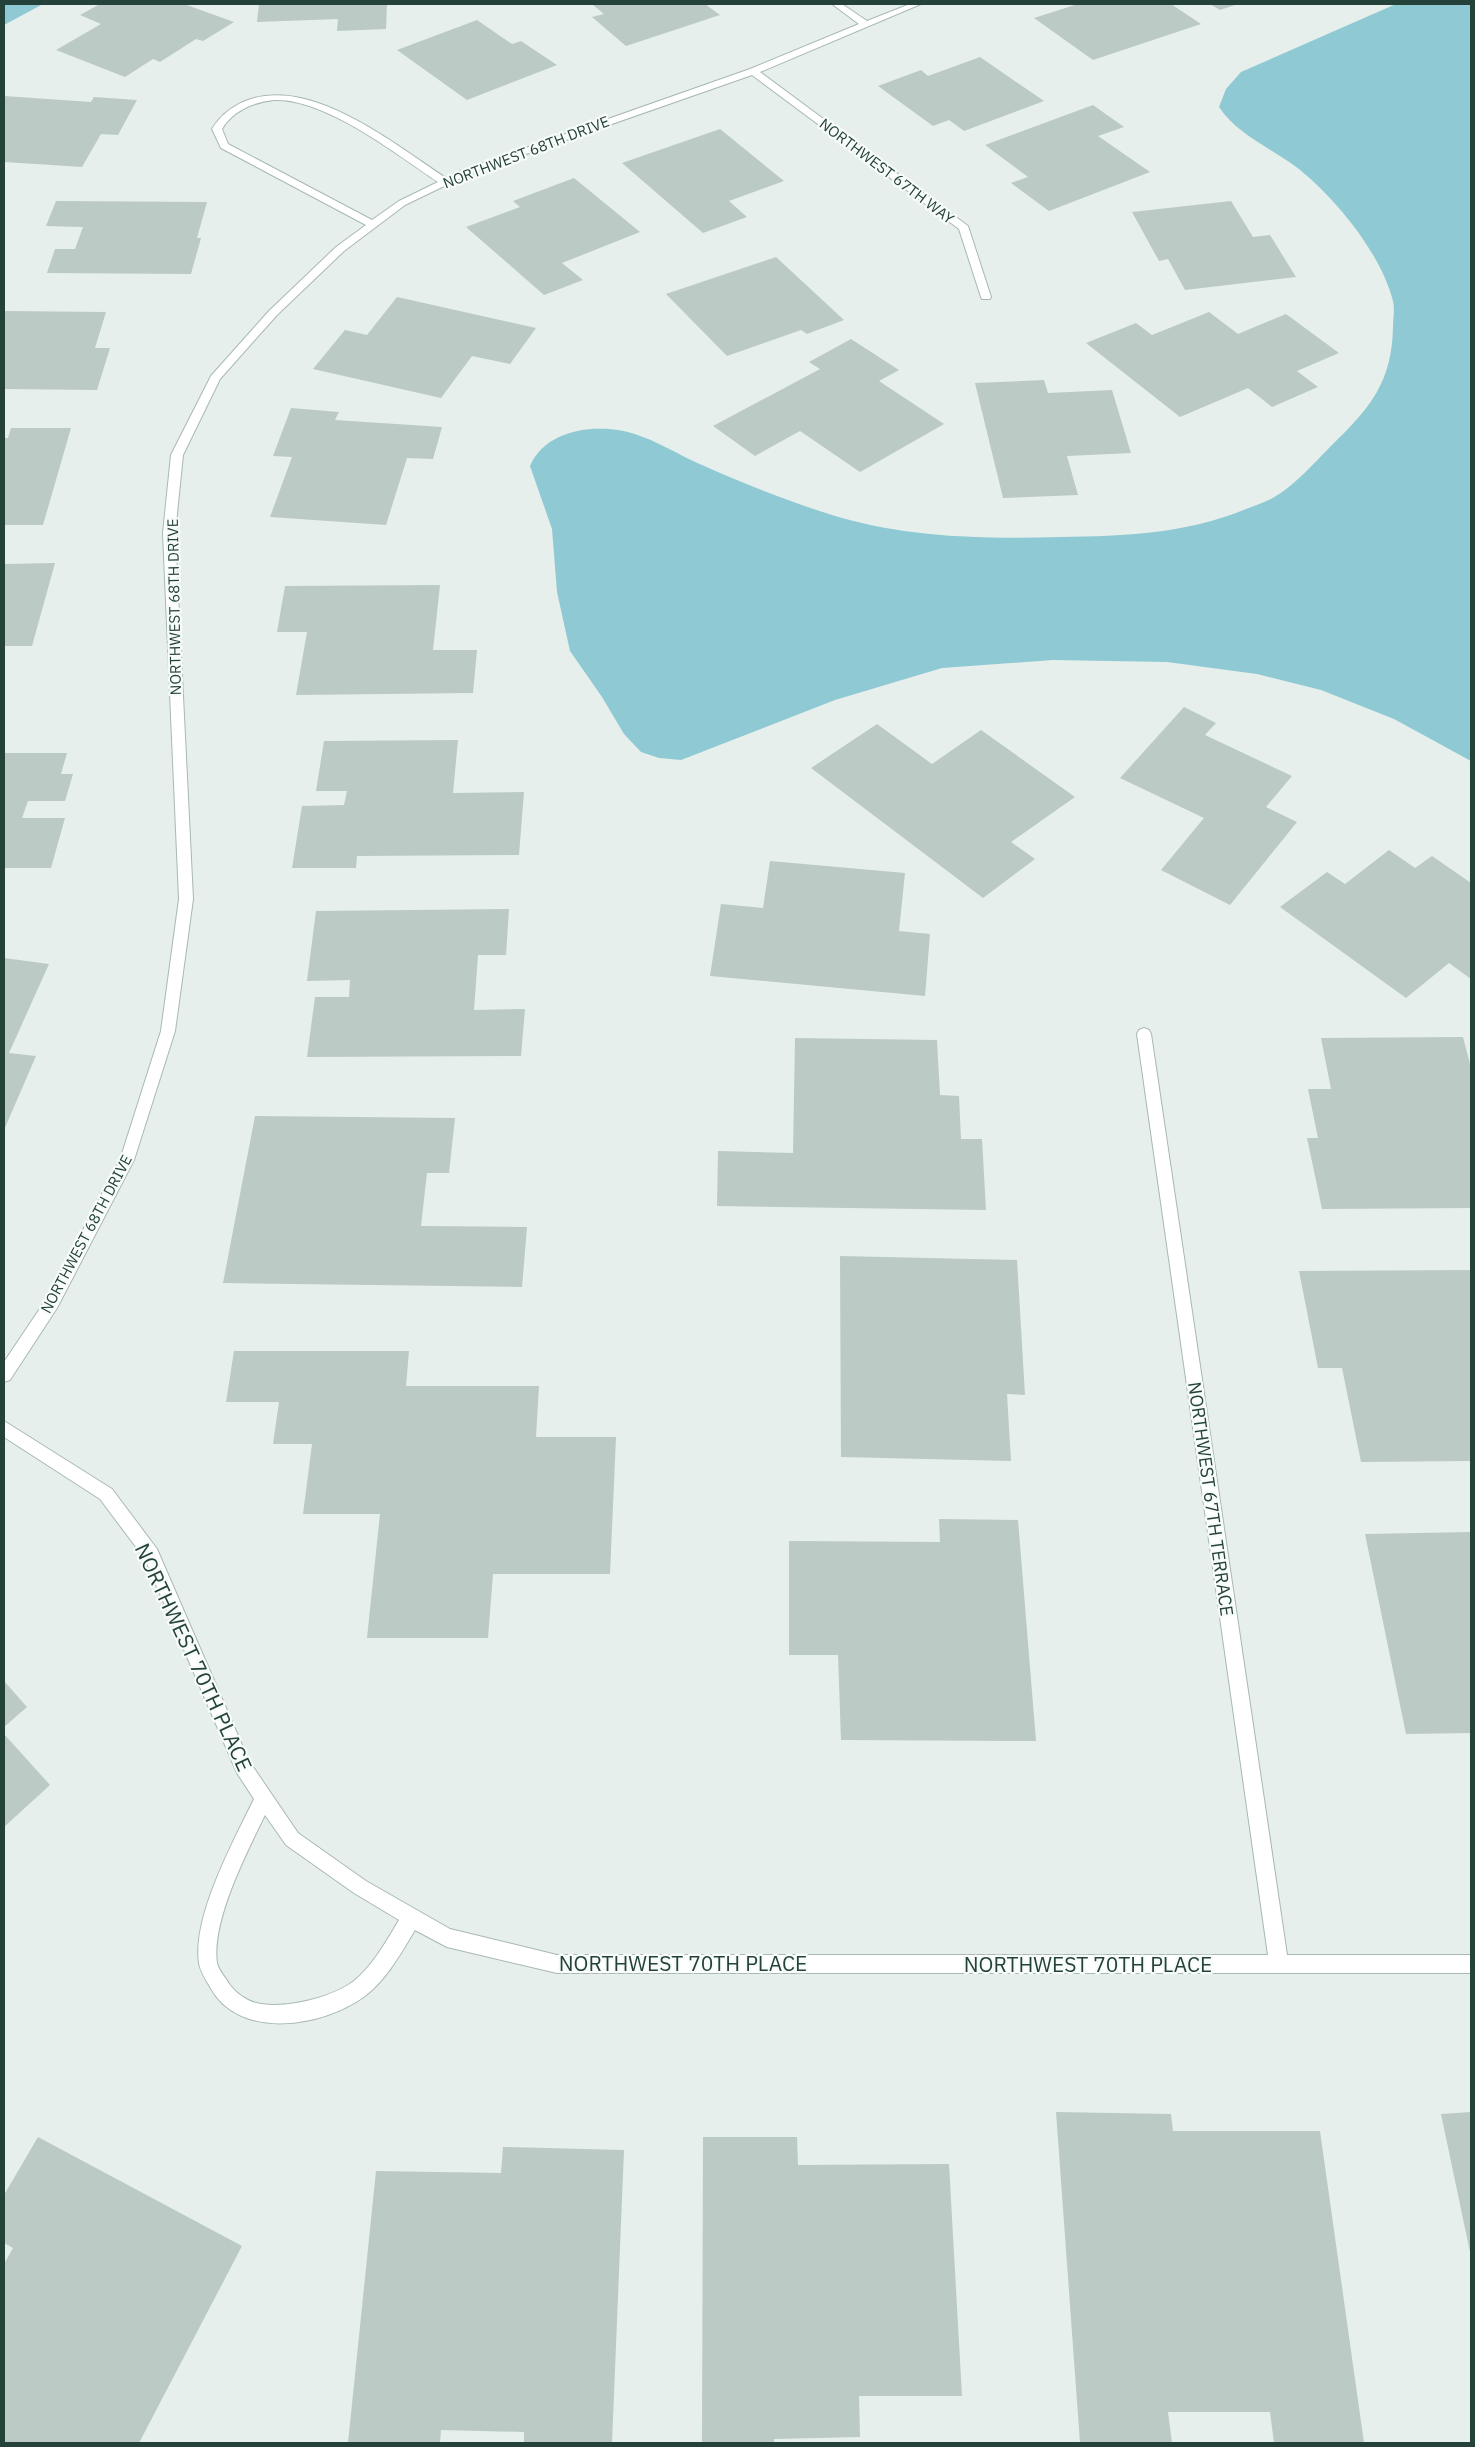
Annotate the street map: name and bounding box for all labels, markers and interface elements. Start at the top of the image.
street label: NORTHWEST 68TH DRIVE [440,111,612,193]
street label: NORTHWEST 67TH WAY [816,114,958,228]
street label: NORTHWEST 68TH DRIVE [163,519,185,695]
street label: NORTHWEST 68TH DRIVE [36,1152,136,1316]
street label: NORTHWEST 67TH TERRACE [1183,1380,1239,1618]
street label: NORTHWEST 70TH PLACE [129,1538,259,1776]
street label: NORTHWEST 70TH PLACE [559,1949,807,1977]
street label: NORTHWEST 70TH PLACE [964,1950,1212,1978]

